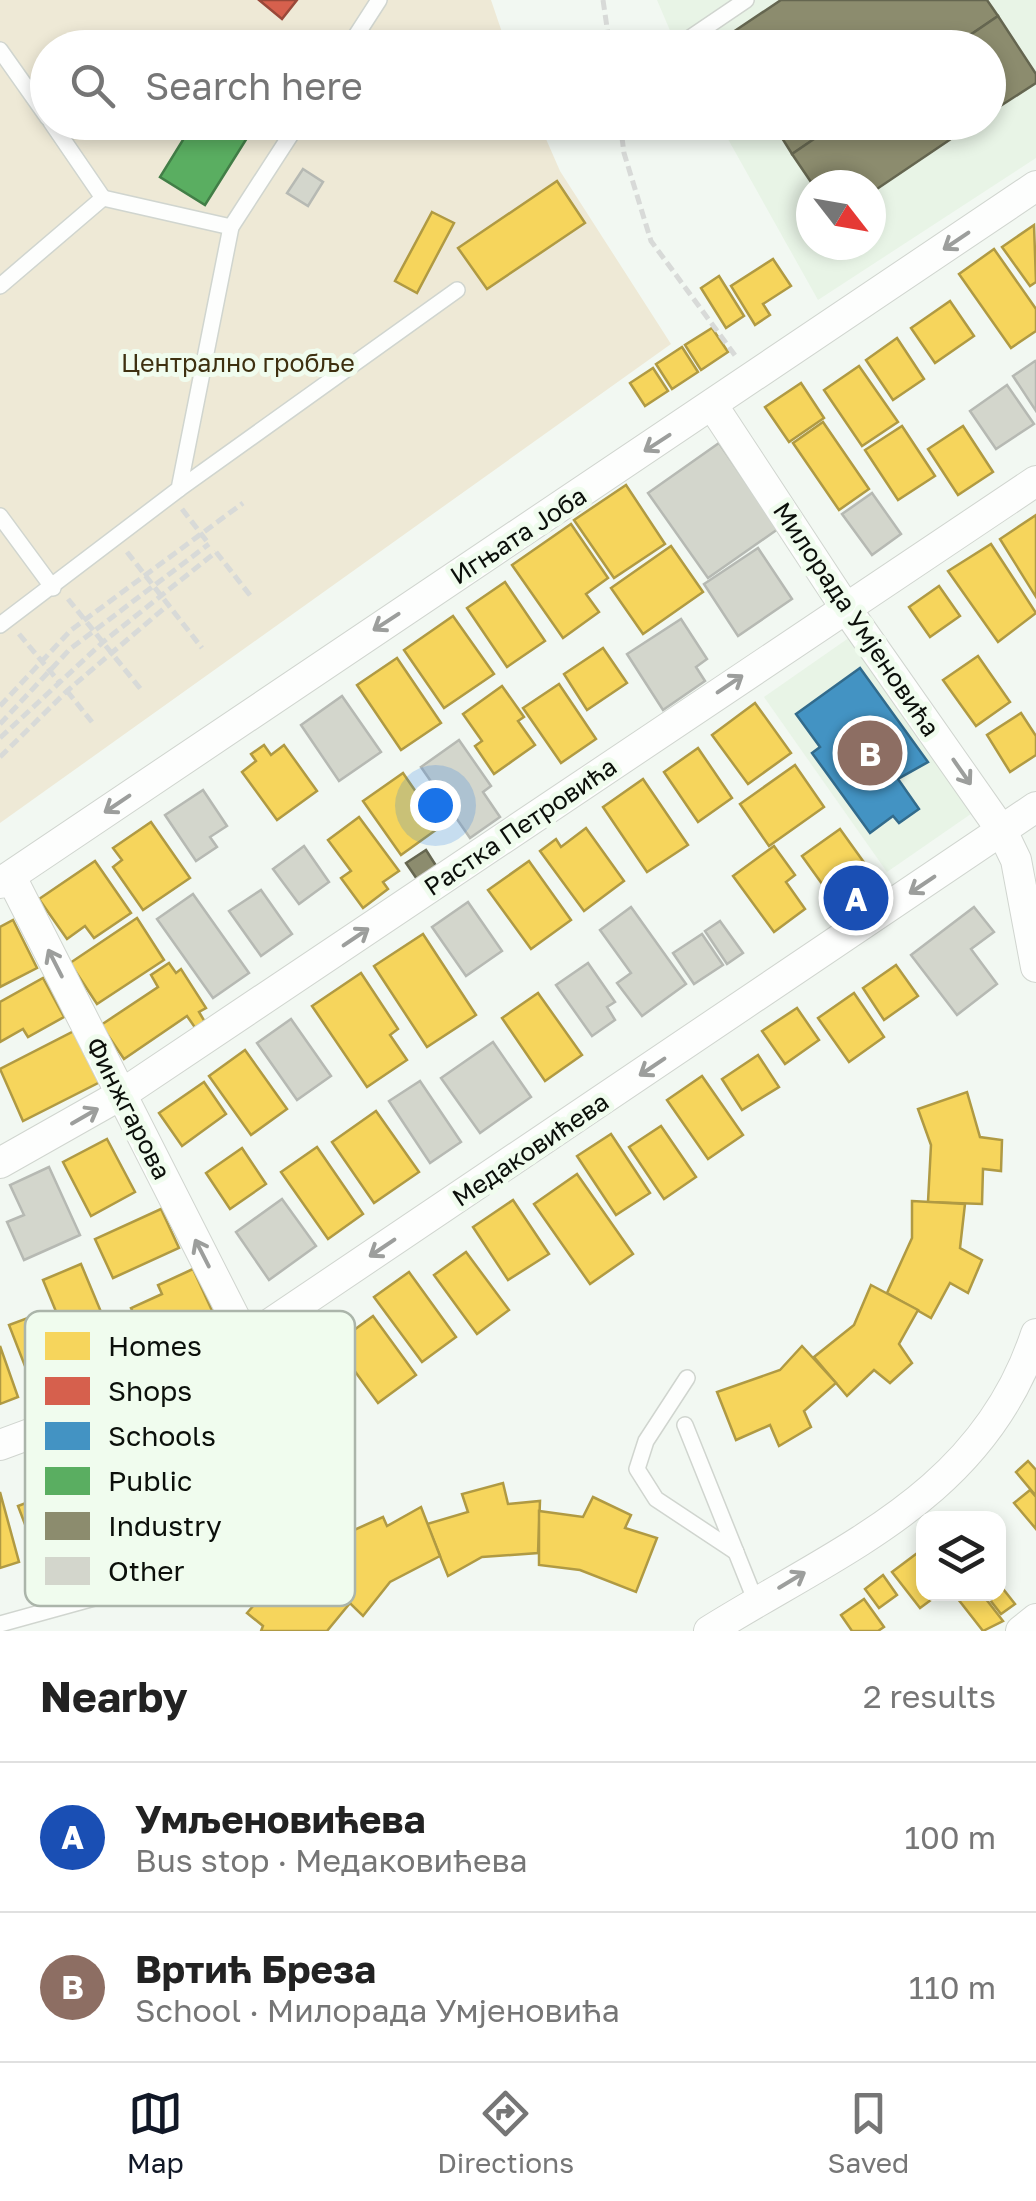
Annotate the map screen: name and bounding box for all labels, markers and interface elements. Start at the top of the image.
search box [30,30,1006,140]
icon: search [65,58,120,113]
text: Search here [145,63,363,108]
north arrow [796,170,886,260]
one-way arrow [942,230,970,251]
park label: Централно гробље [121,347,355,378]
one-way arrow [644,432,672,453]
street label: Игњата Јоба [444,479,592,591]
street label: Милорада Умјеновића [767,496,947,742]
one-way arrow [372,611,401,632]
one-way arrow [716,674,744,695]
pin: B [838,716,902,790]
street label: Растка Петровића [418,750,622,902]
one-way arrow [952,757,973,785]
your location [410,780,461,831]
one-way arrow [104,793,131,814]
pin: A [824,860,888,936]
one-way arrow [908,875,936,896]
one-way arrow [342,926,370,947]
one-way arrow [45,949,64,978]
street label: Финжгарова [80,1032,178,1184]
one-way arrow [638,1056,666,1077]
street label: Медаковићева [446,1085,614,1213]
one-way arrow [70,1105,99,1125]
one-way arrow [369,1237,397,1258]
one-way arrow [192,1238,211,1268]
legend [25,1311,355,1606]
text: Homes [108,1329,202,1362]
text: Shops [108,1374,192,1407]
text: Schools [108,1419,216,1452]
text: Public [108,1464,192,1497]
text: Industry [108,1509,222,1542]
map controls [916,1511,1006,1601]
button: layers [916,1511,1006,1601]
text: Other [108,1554,184,1587]
one-way arrow [777,1570,805,1590]
text: Nearby [40,1671,188,1721]
text: 2 results [863,1677,996,1715]
text: Умљеновићева [135,1796,426,1841]
text: A [61,1818,84,1856]
text: 100 m [904,1818,996,1856]
text: Bus stop · Медаковићева [135,1841,528,1879]
text: Вртић Бреза [135,1946,376,1991]
text: B [61,1968,84,2006]
text: 110 m [909,1968,996,2006]
text: School · Милорада Умјеновића [135,1991,620,2029]
tab: Map [127,2086,184,2179]
tab: Directions [437,2086,574,2179]
tab: Saved [827,2086,909,2179]

